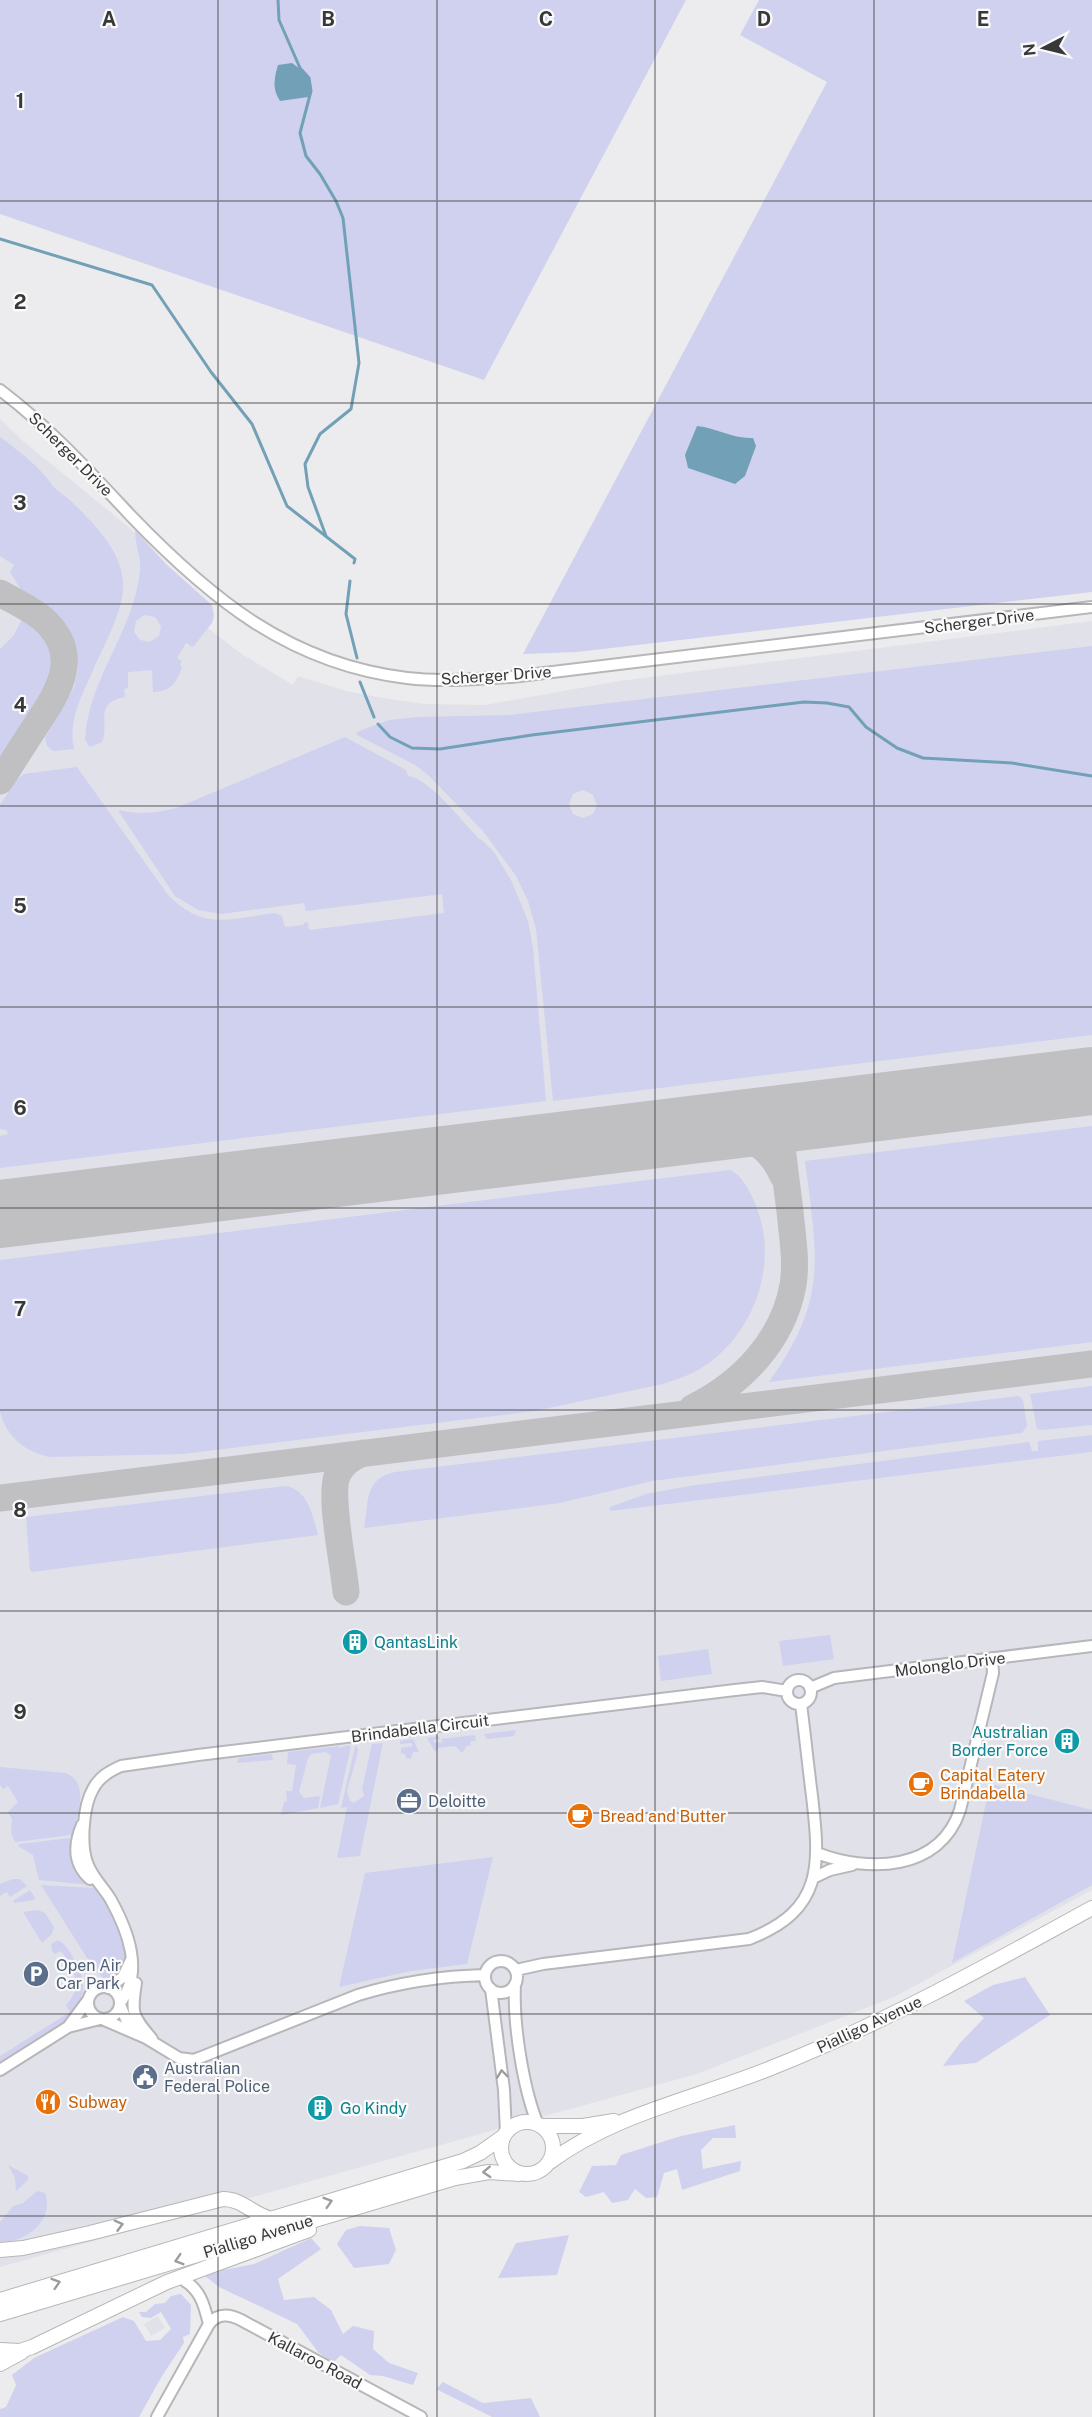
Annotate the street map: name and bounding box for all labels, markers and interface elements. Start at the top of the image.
text: A [102,7,116,31]
text: B [321,7,335,31]
text: C [539,7,553,31]
text: D [757,7,771,31]
text: E [977,7,989,31]
north arrow [1014,18,1074,78]
text: N [1019,42,1040,57]
text: 1 [16,89,24,113]
text: 2 [14,290,26,314]
street label: Scherger Drive [25,408,117,500]
text: 3 [13,491,27,515]
street label: Scherger Drive [923,605,1035,638]
street label: Scherger Drive [440,662,552,689]
text: 4 [13,693,27,717]
text: 5 [13,894,27,918]
text: 6 [13,1096,27,1120]
text: 7 [14,1297,26,1321]
text: 8 [13,1498,27,1522]
building icon: QantasLink [340,1627,370,1657]
place label: QantasLink [374,1633,458,1652]
street label: Molonglo Drive [894,1648,1006,1681]
text: 9 [13,1700,27,1724]
street label: Brindabella Circuit [350,1711,490,1746]
place label: Australian Border Force [951,1723,1048,1760]
building icon: Australian Border Force [1052,1726,1082,1756]
place label: Capital Eatery Brindabella [940,1766,1046,1803]
cafe icon: Capital Eatery Brindabella [906,1769,936,1799]
office icon: Deloitte [394,1786,424,1816]
place label: Deloitte [428,1792,486,1811]
cafe icon: Bread and Butter [565,1801,595,1831]
place label: Bread and Butter [600,1807,726,1826]
place label: Open Air Car Park [56,1956,121,1993]
parking icon: Open Air Car Park [21,1959,51,1989]
street label: Pialligo Avenue [814,1992,925,2057]
place label: Australian Federal Police [164,2059,270,2096]
public building icon: Australian Federal Police [130,2062,160,2092]
one-way arrow [497,2070,509,2079]
restaurant icon: Subway [33,2087,63,2117]
place label: Subway [68,2093,127,2112]
building icon: Go Kindy [305,2093,335,2123]
place label: Go Kindy [340,2099,407,2118]
one-way arrow [483,2166,492,2179]
one-way arrow [322,2197,333,2209]
street label: Pialligo Avenue [201,2211,315,2262]
one-way arrow [113,2220,123,2232]
one-way arrow [174,2253,185,2265]
one-way arrow [50,2278,61,2290]
street label: Kallaroo Road [265,2328,365,2393]

